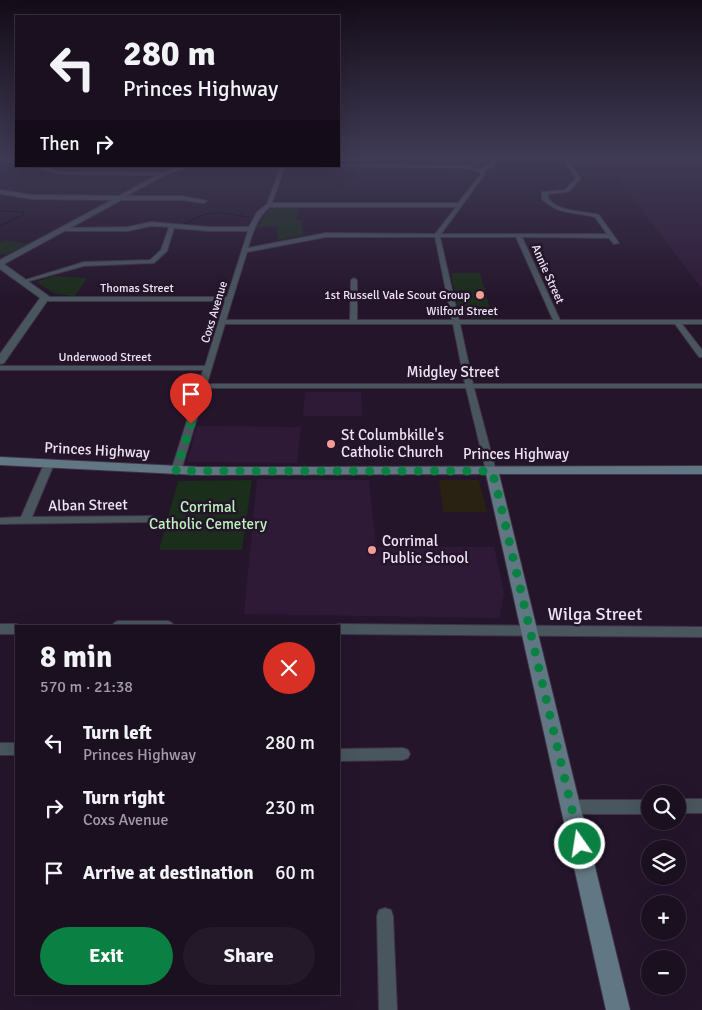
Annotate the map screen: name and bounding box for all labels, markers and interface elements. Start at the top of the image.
text: 280 m [123,32,216,75]
icon: left [40,35,105,100]
text: Princes Highway [123,75,278,102]
icon: right [90,130,118,158]
text: Then [40,132,80,156]
street label: Annie Street [528,242,567,306]
street label: Coxs Avenue [198,279,231,345]
street label: Thomas Street [100,281,174,296]
place label: 1st Russell Vale Scout Group [324,288,470,303]
marker: 1st Russell Vale Scout Group [474,289,486,301]
street label: Wilford Street [426,304,498,319]
street label: Underwood Street [59,350,151,365]
street label: Midgley Street [406,363,500,381]
pin [170,373,212,424]
icon: arrive [177,380,205,408]
place label: St Columbkille's Catholic Church [341,426,445,461]
street label: Princes Highway [44,438,150,462]
marker: St Columbkille's Catholic Church [325,438,337,450]
street label: Princes Highway [463,445,569,463]
street label: Alban Street [48,495,128,515]
park label: Corrimal Catholic Cemetery [149,498,267,533]
place label: Corrimal Public School [382,532,469,567]
marker: Corrimal Public School [366,544,378,556]
street label: Wilga Street [548,603,642,625]
text: 8 min [40,639,112,676]
button: close [263,642,315,694]
text: 570 m · 21:38 [40,677,133,697]
text: Turn left [83,721,152,745]
icon: left [40,729,68,757]
text: 280 m [265,731,315,755]
text: Princes Highway [83,745,196,765]
map controls [641,785,686,995]
button: search [641,785,686,830]
text: Turn right [83,786,165,810]
icon: right [40,794,68,822]
text: 230 m [265,796,315,820]
text: Coxs Avenue [83,810,169,830]
position arrow [553,817,605,869]
button: layers [641,840,686,885]
icon: arrive [40,859,68,887]
text: Arrive at destination [83,861,254,885]
text: 60 m [275,861,315,885]
button: + [641,895,686,940]
button: Exit [40,927,173,985]
button: Share [183,927,315,985]
button: − [641,950,686,995]

